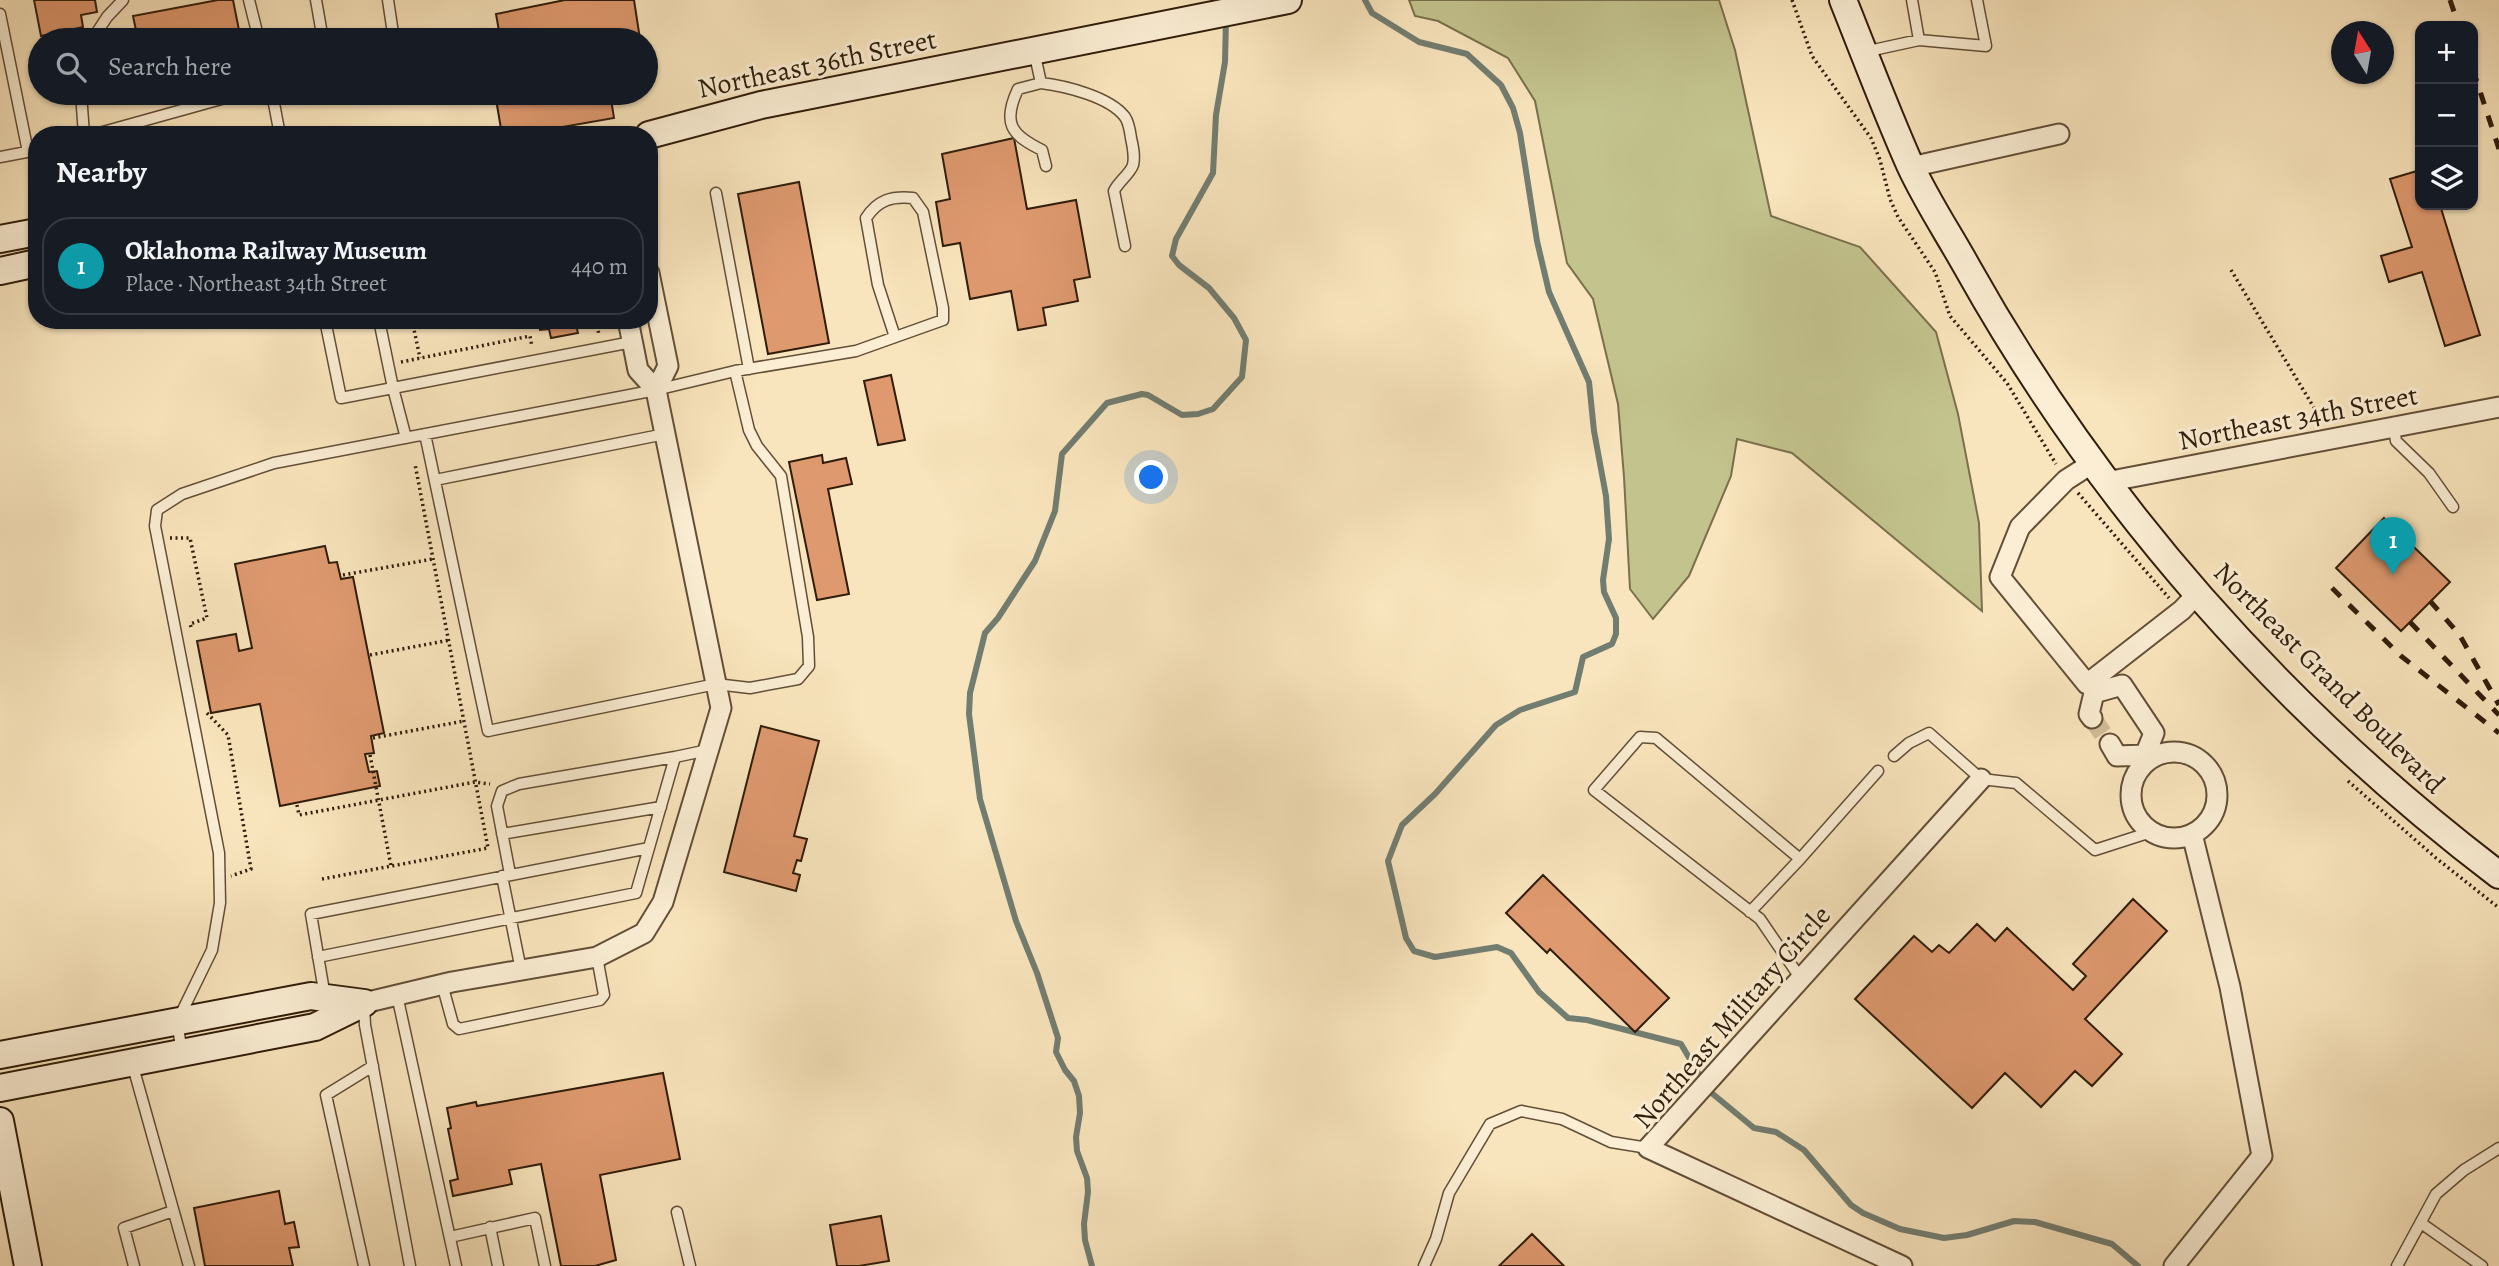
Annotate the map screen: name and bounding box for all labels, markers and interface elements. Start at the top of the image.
street label: Northeast 36th Street [694,20,940,108]
north arrow [2331,21,2394,84]
map controls [2415,21,2478,210]
button: + [2415,21,2478,84]
search box [28,28,658,105]
icon: search [52,48,90,86]
text: Search here [108,49,232,84]
button: − [2415,84,2478,147]
button: layers [2415,147,2478,210]
text: Nearby [56,152,147,192]
text: Oklahoma Railway Museum [125,233,427,268]
text: 1 [77,251,85,282]
text: 440 m [571,251,628,282]
text: Place · Northeast 34th Street [125,268,387,299]
street label: Northeast 34th Street [2175,376,2421,460]
your location [1134,460,1168,494]
pin: 1 [2370,517,2416,575]
street label: Northeast Grand Boulevard [2205,554,2454,803]
street label: Northeast Military Circle [1624,897,1840,1137]

